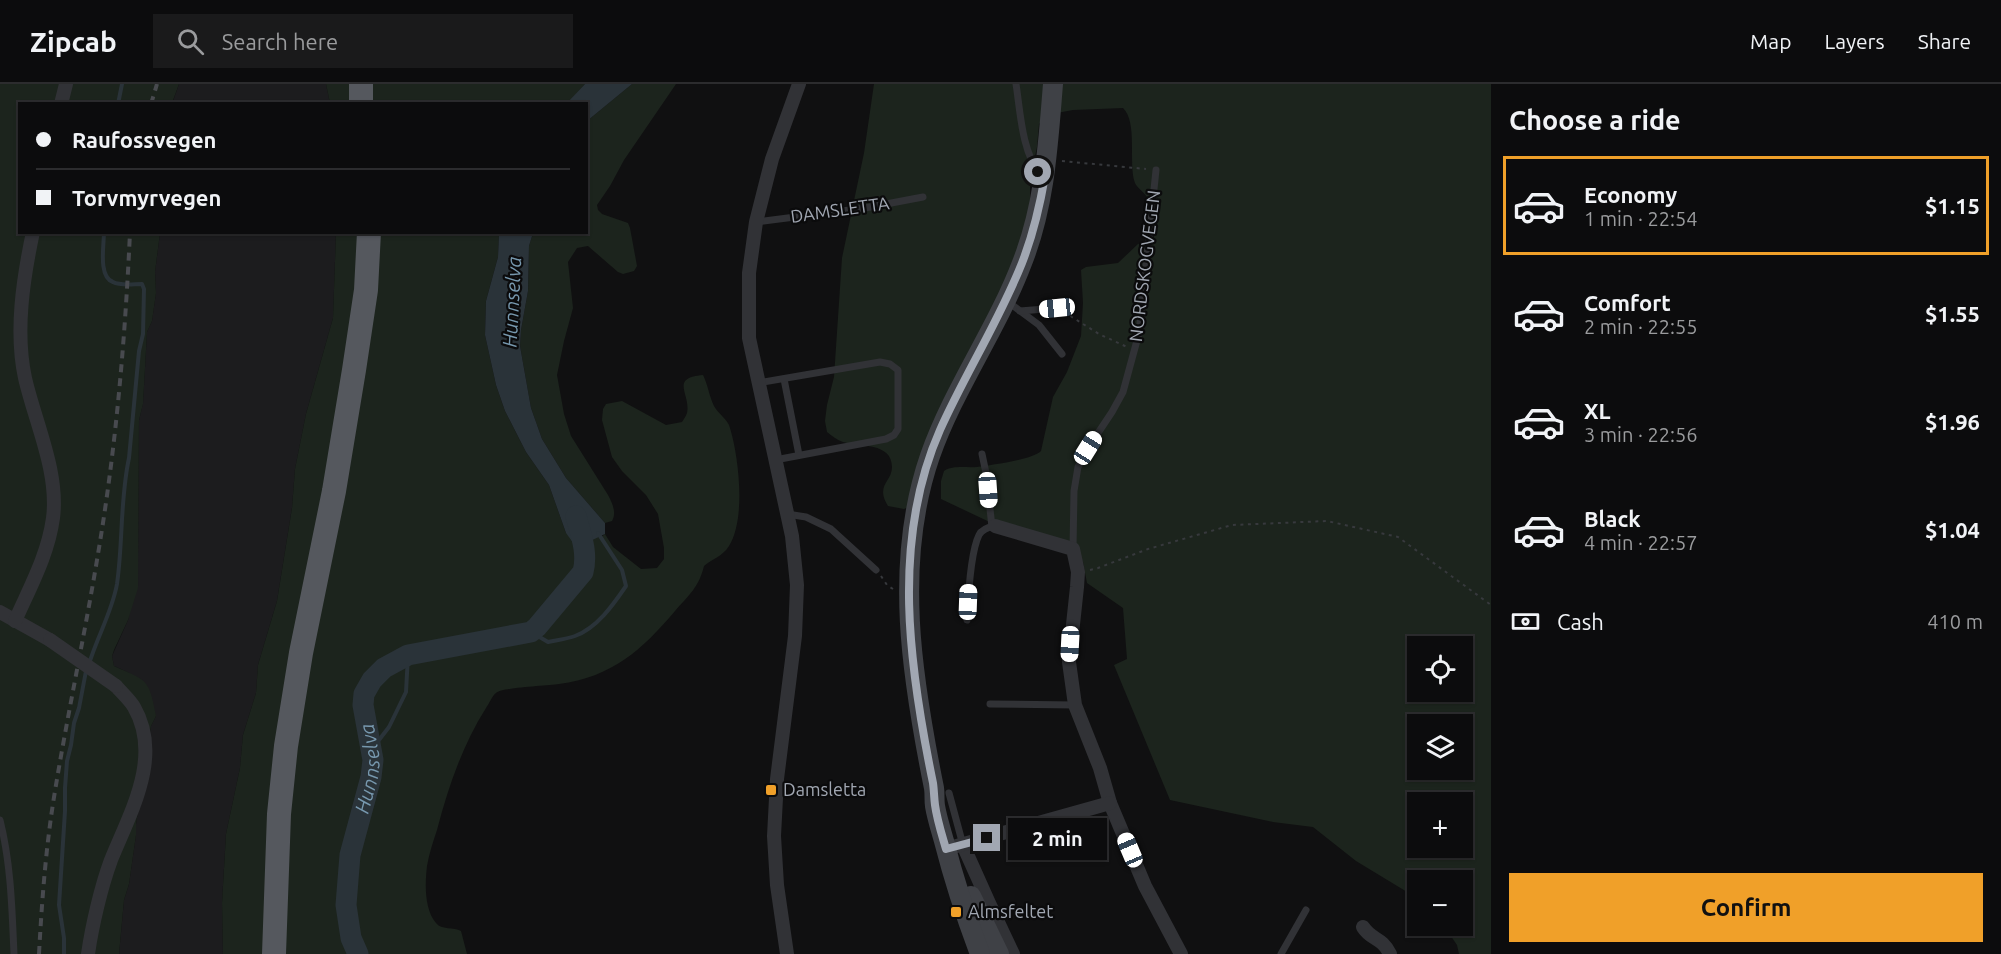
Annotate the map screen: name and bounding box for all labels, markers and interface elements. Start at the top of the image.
search box [153,14,573,68]
icon: search [174,25,207,58]
text: Zipcab [30,26,117,57]
text: Search here [222,29,338,54]
text: Map [1750,29,1791,53]
text: Layers [1824,29,1885,53]
text: Share [1918,29,1971,53]
text: Choose a ride [1509,105,1681,135]
text: Raufossvegen [72,127,216,152]
route start [1024,158,1051,185]
icon: car [1512,179,1566,233]
text: Economy [1584,182,1677,207]
text: Torvmyrvegen [72,185,221,210]
street label: NORDSKOGVEGEN [1125,189,1163,343]
street label: DAMSLETTA [789,192,891,226]
text: $1.15 [1925,193,1980,218]
text: 1 min · 22:54 [1584,207,1698,230]
water label: Hunnselva [498,256,525,348]
icon: car [1512,287,1566,341]
text: Comfort [1584,290,1671,315]
car [1038,297,1076,319]
text: $1.55 [1925,301,1980,326]
text: 2 min · 22:55 [1584,315,1698,338]
icon: car [1512,395,1566,449]
text: XL [1584,398,1611,423]
text: $1.96 [1925,409,1980,434]
text: 3 min · 22:56 [1584,423,1698,446]
car [1071,428,1105,468]
car [978,471,998,509]
icon: car [1512,503,1566,557]
text: Black [1584,506,1641,531]
text: $1.04 [1925,517,1980,542]
text: 4 min · 22:57 [1584,531,1698,554]
car [958,584,978,620]
icon: cash [1509,605,1542,638]
text: Cash [1557,609,1604,634]
text: 410 m [1927,610,1983,633]
car [1060,626,1080,662]
map controls [1407,636,1473,936]
button: locate [1407,636,1473,702]
button: layers [1407,714,1473,780]
water label: Hunnselva [350,722,384,816]
place label: Damsletta [783,779,866,799]
marker: Damsletta [764,783,778,797]
button: + [1407,792,1473,858]
callout: 2 min [1008,817,1107,859]
route end [973,824,1000,851]
text: 2 min [1032,827,1083,850]
car [1115,830,1145,870]
button: − [1407,870,1473,936]
button: Confirm [1509,873,1983,942]
place label: Almsfeltet [968,901,1053,921]
marker: Almsfeltet [949,905,963,919]

